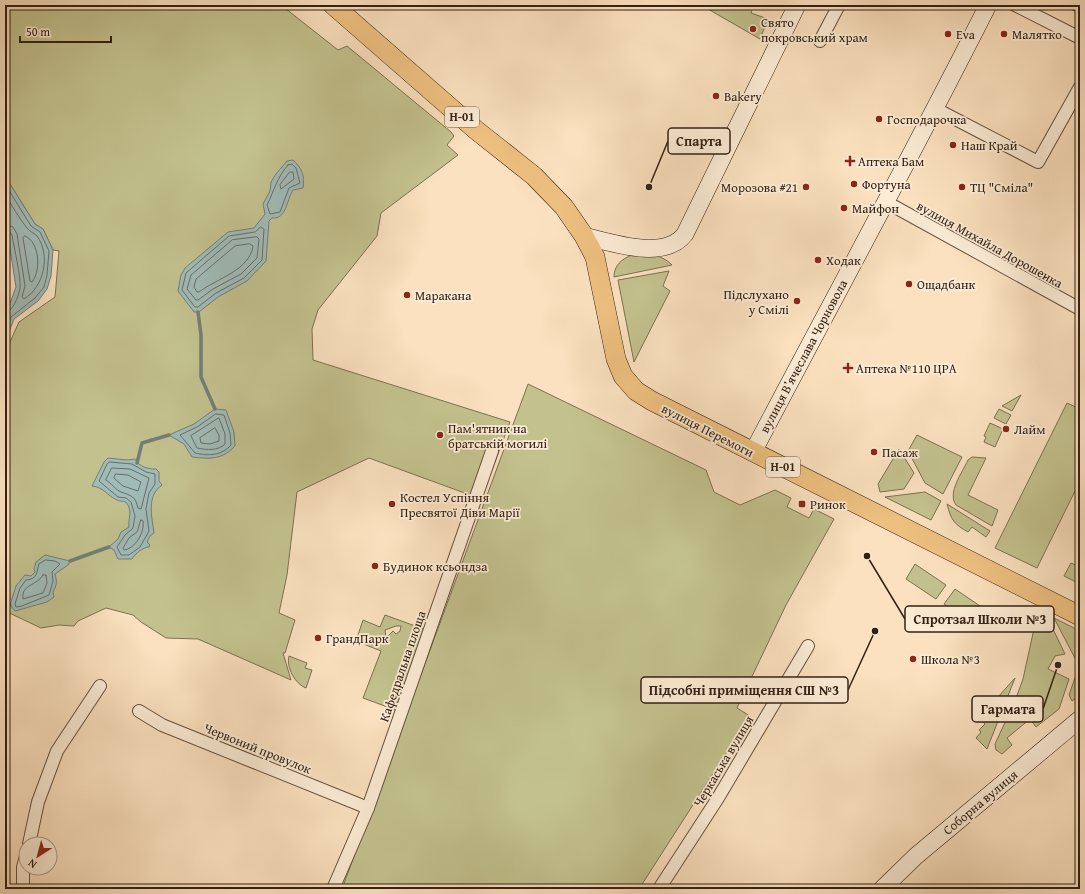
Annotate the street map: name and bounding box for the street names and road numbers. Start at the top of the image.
road number: Н-01 [445,107,479,127]
street label: вулиця Михайла Дорошенка [913,196,1067,293]
street label: вулиця Вʼячеслава Чорновола [755,275,852,436]
street label: вулиця Перемоги [658,399,758,462]
road number: Н-01 [766,457,800,477]
street label: Кафедральна площа [375,607,431,724]
street label: Черкаська вулиця [689,712,758,811]
street label: Червоний провулок [201,718,315,779]
street label: Соборна вулиця [939,765,1022,839]

